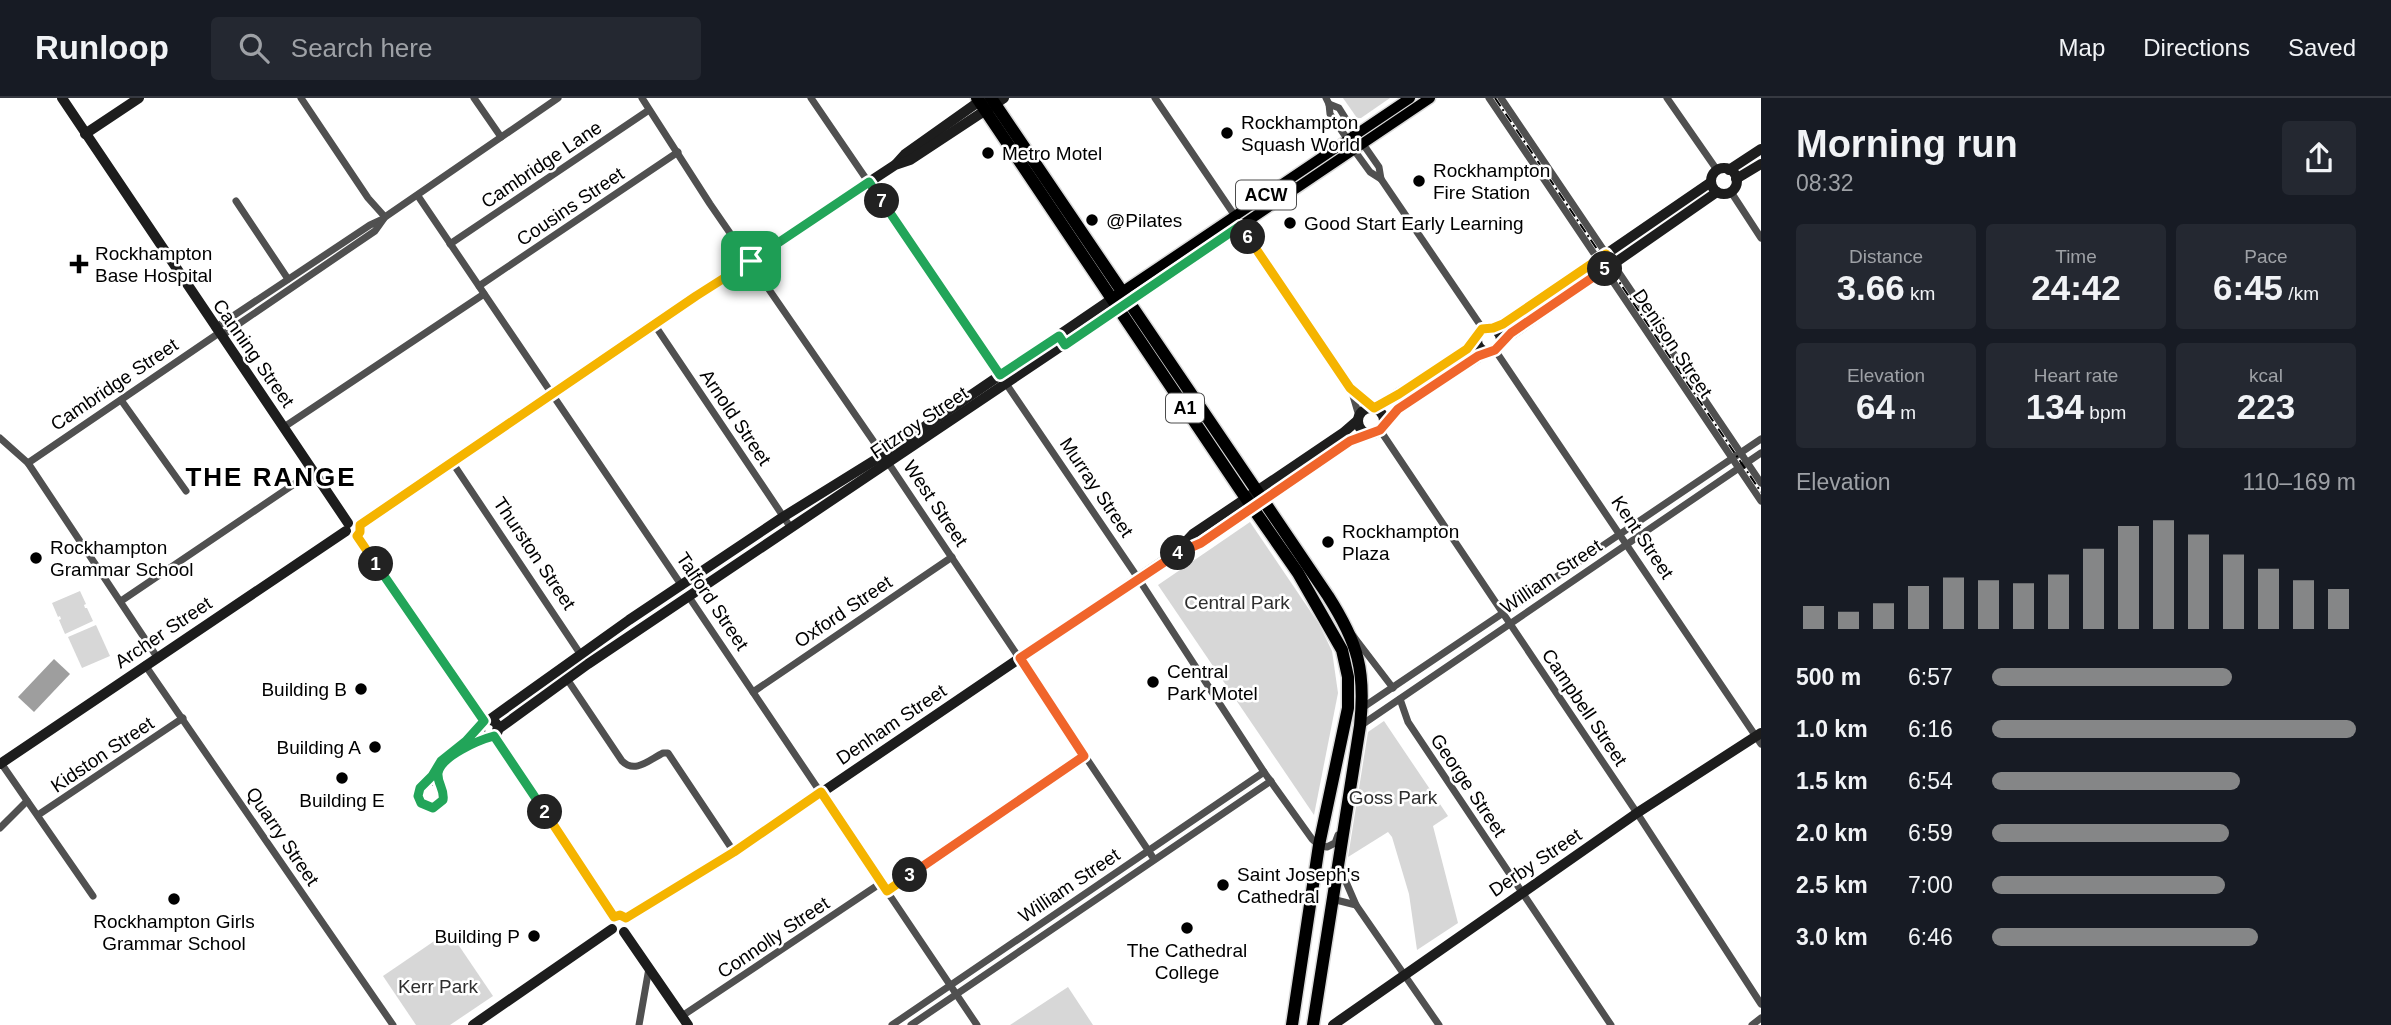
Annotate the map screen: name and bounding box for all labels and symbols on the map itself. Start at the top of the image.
place label: Rockhampton Squash World [1241,112,1360,155]
street label: Cambridge Lane [477,116,605,212]
marker: Rockhampton Squash World [1219,125,1235,141]
place label: Metro Motel [1002,143,1102,164]
marker: Metro Motel [980,145,996,161]
place label: Rockhampton Fire Station [1433,160,1550,203]
street label: Cousins Street [513,162,628,250]
marker: Rockhampton Fire Station [1411,173,1427,189]
road number: ACW [1236,180,1296,210]
pin: 7 [864,184,900,218]
place label: @Pilates [1106,210,1182,231]
marker: @Pilates [1084,212,1100,228]
place label: Good Start Early Learning [1304,213,1524,234]
marker: Good Start Early Learning [1282,215,1298,231]
pin: 6 [1230,220,1266,254]
pin [721,231,781,291]
place label: Rockhampton Base Hospital [95,243,212,286]
pin: 5 [1588,252,1622,286]
marker: Rockhampton Base Hospital [69,254,89,274]
street label: Denison Street [1629,285,1717,402]
street label: Canning Street [209,295,299,412]
street label: Cambridge Street [47,334,182,435]
street label: Arnold Street [696,365,776,470]
street label: Fitzroy Street [867,382,973,463]
road number: A1 [1166,394,1204,422]
street label: Murray Street [1056,434,1138,541]
street label: West Street [899,456,972,551]
district label: THE RANGE [185,462,357,492]
street label: Kent Street [1607,492,1678,583]
street label: Thurston Street [489,493,580,614]
place label: Rockhampton Plaza [1342,521,1459,564]
marker: Rockhampton Plaza [1320,534,1336,550]
street label: William Street [1497,535,1606,618]
pin: 4 [1160,536,1196,570]
place label: Rockhampton Grammar School [50,537,194,580]
pin: 1 [358,546,394,582]
street label: Talford Street [672,549,753,655]
marker: Rockhampton Grammar School [28,550,44,566]
street label: Oxford Street [791,571,897,652]
street label: Archer Street [111,592,216,672]
park label: Central Park [1184,592,1290,613]
street label: Campbell Street [1538,645,1632,770]
place label: Central Park Motel [1167,661,1258,704]
marker: Central Park Motel [1145,674,1161,690]
place label: Building B [261,679,347,700]
street label: Denham Street [832,680,951,769]
marker: Building B [353,681,369,697]
street label: Kidston Street [47,712,158,796]
street label: George Street [1427,730,1511,841]
place label: Building A [276,737,361,758]
marker: Building A [367,739,383,755]
marker: Building E [334,770,350,786]
street label: Quarry Street [242,783,324,890]
park label: Goss Park [1349,787,1438,808]
place label: Building E [299,790,385,811]
pin: 2 [528,794,562,830]
street label: Derby Street [1485,823,1586,901]
street label: William Street [1015,844,1124,927]
pin: 3 [892,858,928,892]
place label: Saint Joseph's Cathedral [1237,864,1360,907]
marker: Saint Joseph's Cathedral [1215,877,1231,893]
marker: Rockhampton Girls Grammar School [166,891,182,907]
street label: Connolly Street [714,892,834,982]
place label: Rockhampton Girls Grammar School [93,911,255,954]
marker: The Cathedral College [1179,920,1195,936]
place label: Building P [434,926,520,947]
marker: Building P [526,928,542,944]
place label: The Cathedral College [1127,940,1247,983]
park label: Kerr Park [398,976,479,997]

